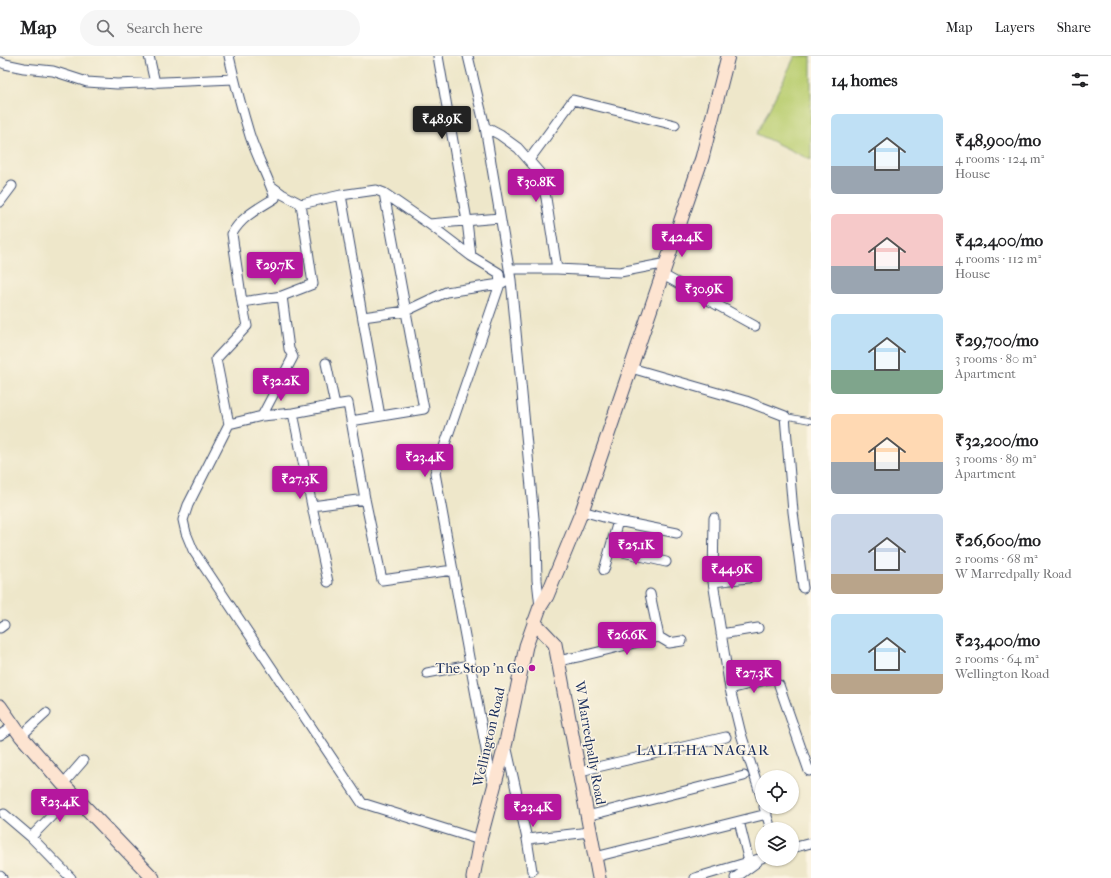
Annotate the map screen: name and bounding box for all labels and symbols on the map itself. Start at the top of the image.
pin: ₹48.9K [409,106,475,140]
pin: ₹30.8K [503,169,569,203]
pin: ₹42.4K [649,224,715,258]
pin: ₹29.7K [242,252,308,286]
pin: ₹30.9K [671,276,737,310]
pin: ₹32.2K [248,368,314,402]
pin: ₹23.4K [392,444,458,478]
pin: ₹27.3K [267,466,333,500]
pin: ₹25.1K [603,532,669,566]
pin: ₹44.9K [699,556,765,590]
pin: ₹26.6K [594,622,660,656]
place label: The Stop 'n Go [435,660,524,677]
pin: ₹27.3K [721,660,787,694]
marker: The Stop 'n Go [527,663,537,673]
street label: W Marredpally Road [571,679,609,807]
street label: Wellington Road [469,685,509,789]
district label: LALITHA NAGAR [636,741,770,759]
pin: ₹23.4K [27,789,93,823]
pin: ₹23.4K [500,794,566,828]

